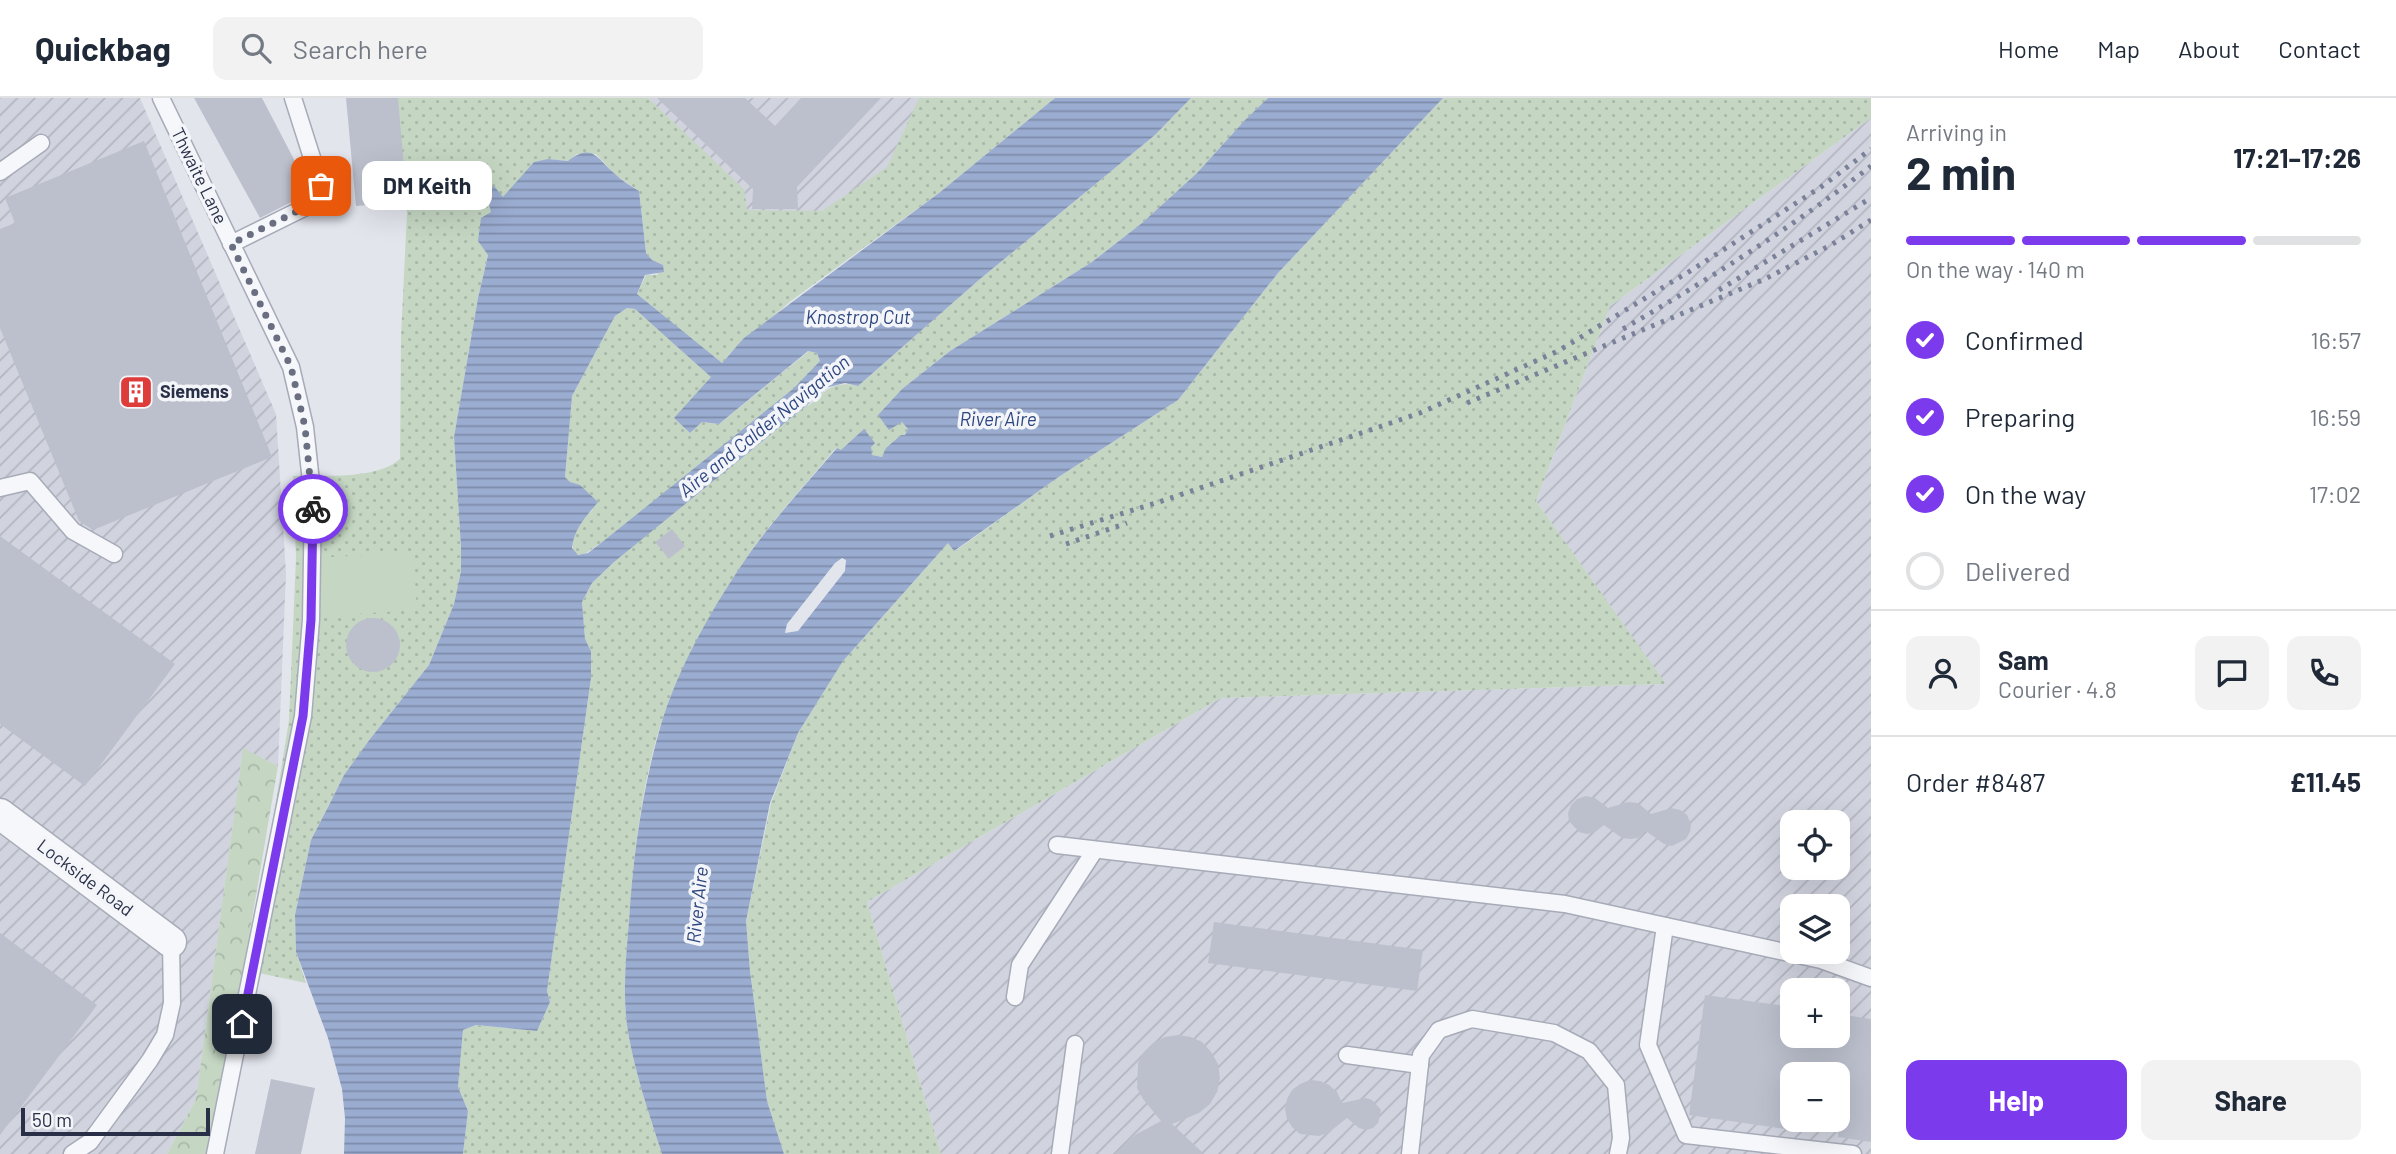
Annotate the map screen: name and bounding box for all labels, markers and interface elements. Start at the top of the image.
search box [213,17,703,80]
text: Quickbag [35,28,171,68]
icon: search [237,29,275,67]
text: Search here [293,33,428,64]
text: Home [1998,34,2059,63]
text: Map [2097,34,2140,63]
text: About [2178,34,2240,63]
text: Contact [2278,34,2361,63]
text: Arriving in [1906,118,2007,146]
street label: Thwaite Lane [167,124,233,227]
text: 17:21–17:26 [2233,142,2361,173]
text: 2 min [1906,144,2016,199]
pin [291,156,351,216]
callout: DM Keith [363,162,492,210]
icon: bag [302,167,340,205]
text: DM Keith [383,171,471,199]
text: On the way · 140 m [1906,255,2085,283]
water label: Knostrop Cut [806,305,911,328]
icon: check [1906,321,1944,359]
text: Confirmed [1965,324,2084,355]
text: 16:57 [2311,326,2361,354]
water label: Aire and Calder Navigation [674,350,854,501]
building icon: Siemens [117,373,155,411]
place label: Siemens [160,380,229,402]
icon: check [1906,398,1944,436]
text: Preparing [1965,401,2075,432]
text: 16:59 [2310,403,2361,431]
water label: River Aire [960,407,1037,430]
courier [278,474,348,544]
icon: check [1906,475,1944,513]
text: On the way [1965,478,2086,509]
text: 17:02 [2309,480,2361,508]
icon: bike [294,490,332,528]
text: Delivered [1965,555,2071,586]
button: person [1906,636,1980,710]
button: chat [2195,636,2269,710]
button: phone [2287,636,2361,710]
text: Sam [1998,644,2049,675]
text: Courier · 4.8 [1998,675,2117,703]
text: Order #8487 [1906,766,2045,797]
text: £11.45 [2290,766,2361,797]
map controls [1780,810,1850,1132]
button: locate [1780,810,1850,880]
street label: Lockside Road [33,834,138,920]
water label: River Aire [681,865,712,944]
button: layers [1780,894,1850,964]
button: + [1780,978,1850,1048]
pin [212,994,272,1054]
icon: home [223,1005,261,1043]
button: Help [1906,1060,2127,1140]
button: Share [2141,1060,2361,1140]
button: − [1780,1062,1850,1132]
scale bar [21,1105,210,1137]
text: 50 m [32,1108,72,1131]

